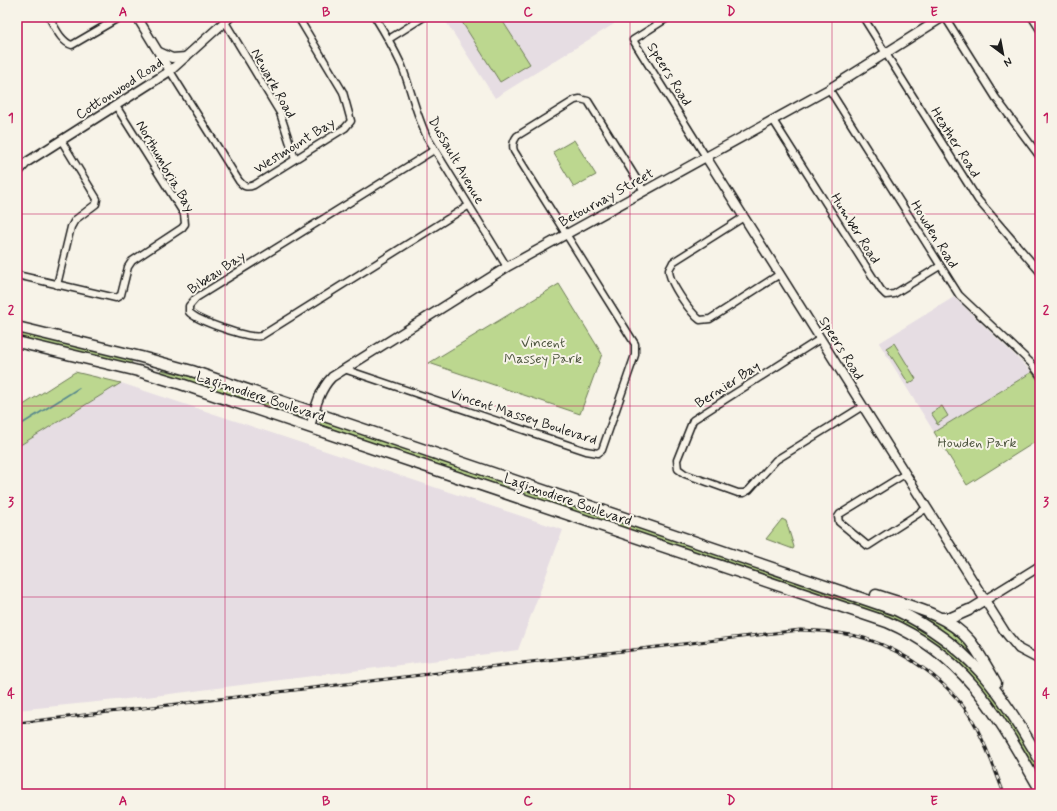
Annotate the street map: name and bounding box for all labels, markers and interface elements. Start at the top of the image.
text: A [119,4,127,21]
text: B [322,4,331,21]
text: C [523,4,533,21]
text: D [727,4,736,21]
text: E [930,4,938,21]
north arrow [983,34,1023,74]
street label: Speers Road [643,39,696,110]
street label: Newark Road [247,45,300,122]
street label: Cottonwood Road [72,54,167,124]
text: N [1001,54,1015,70]
street label: Heather Road [926,104,984,181]
text: 1 [8,110,14,127]
text: 1 [1043,110,1049,127]
street label: Westmount Bay [251,114,338,178]
street label: Dussault Avenue [424,114,488,208]
street label: Northumbria Bay [131,117,199,216]
street label: Betournay Street [556,164,658,231]
street label: Humber Road [826,190,884,267]
street label: Howden Road [906,197,962,272]
street label: Bibeau Bay [184,247,249,299]
text: 2 [8,302,15,319]
text: 2 [1043,302,1050,319]
street label: Speers Road [815,313,868,384]
park label: Vincent Massey Park [504,334,582,368]
street label: Bernier Bay [692,357,763,413]
street label: Lagimodiere Boulevard [193,368,327,428]
street label: Vincent Massey Boulevard [448,385,599,449]
park label: Howden Park [937,434,1017,452]
street label: Lagimodiere Boulevard [501,470,634,532]
text: 3 [8,494,14,511]
text: 3 [1043,494,1049,511]
text: 4 [7,686,15,703]
text: 4 [1042,686,1050,703]
text: A [119,793,127,810]
text: B [322,793,331,810]
text: C [523,793,533,810]
text: D [727,793,736,810]
text: E [930,793,938,810]

